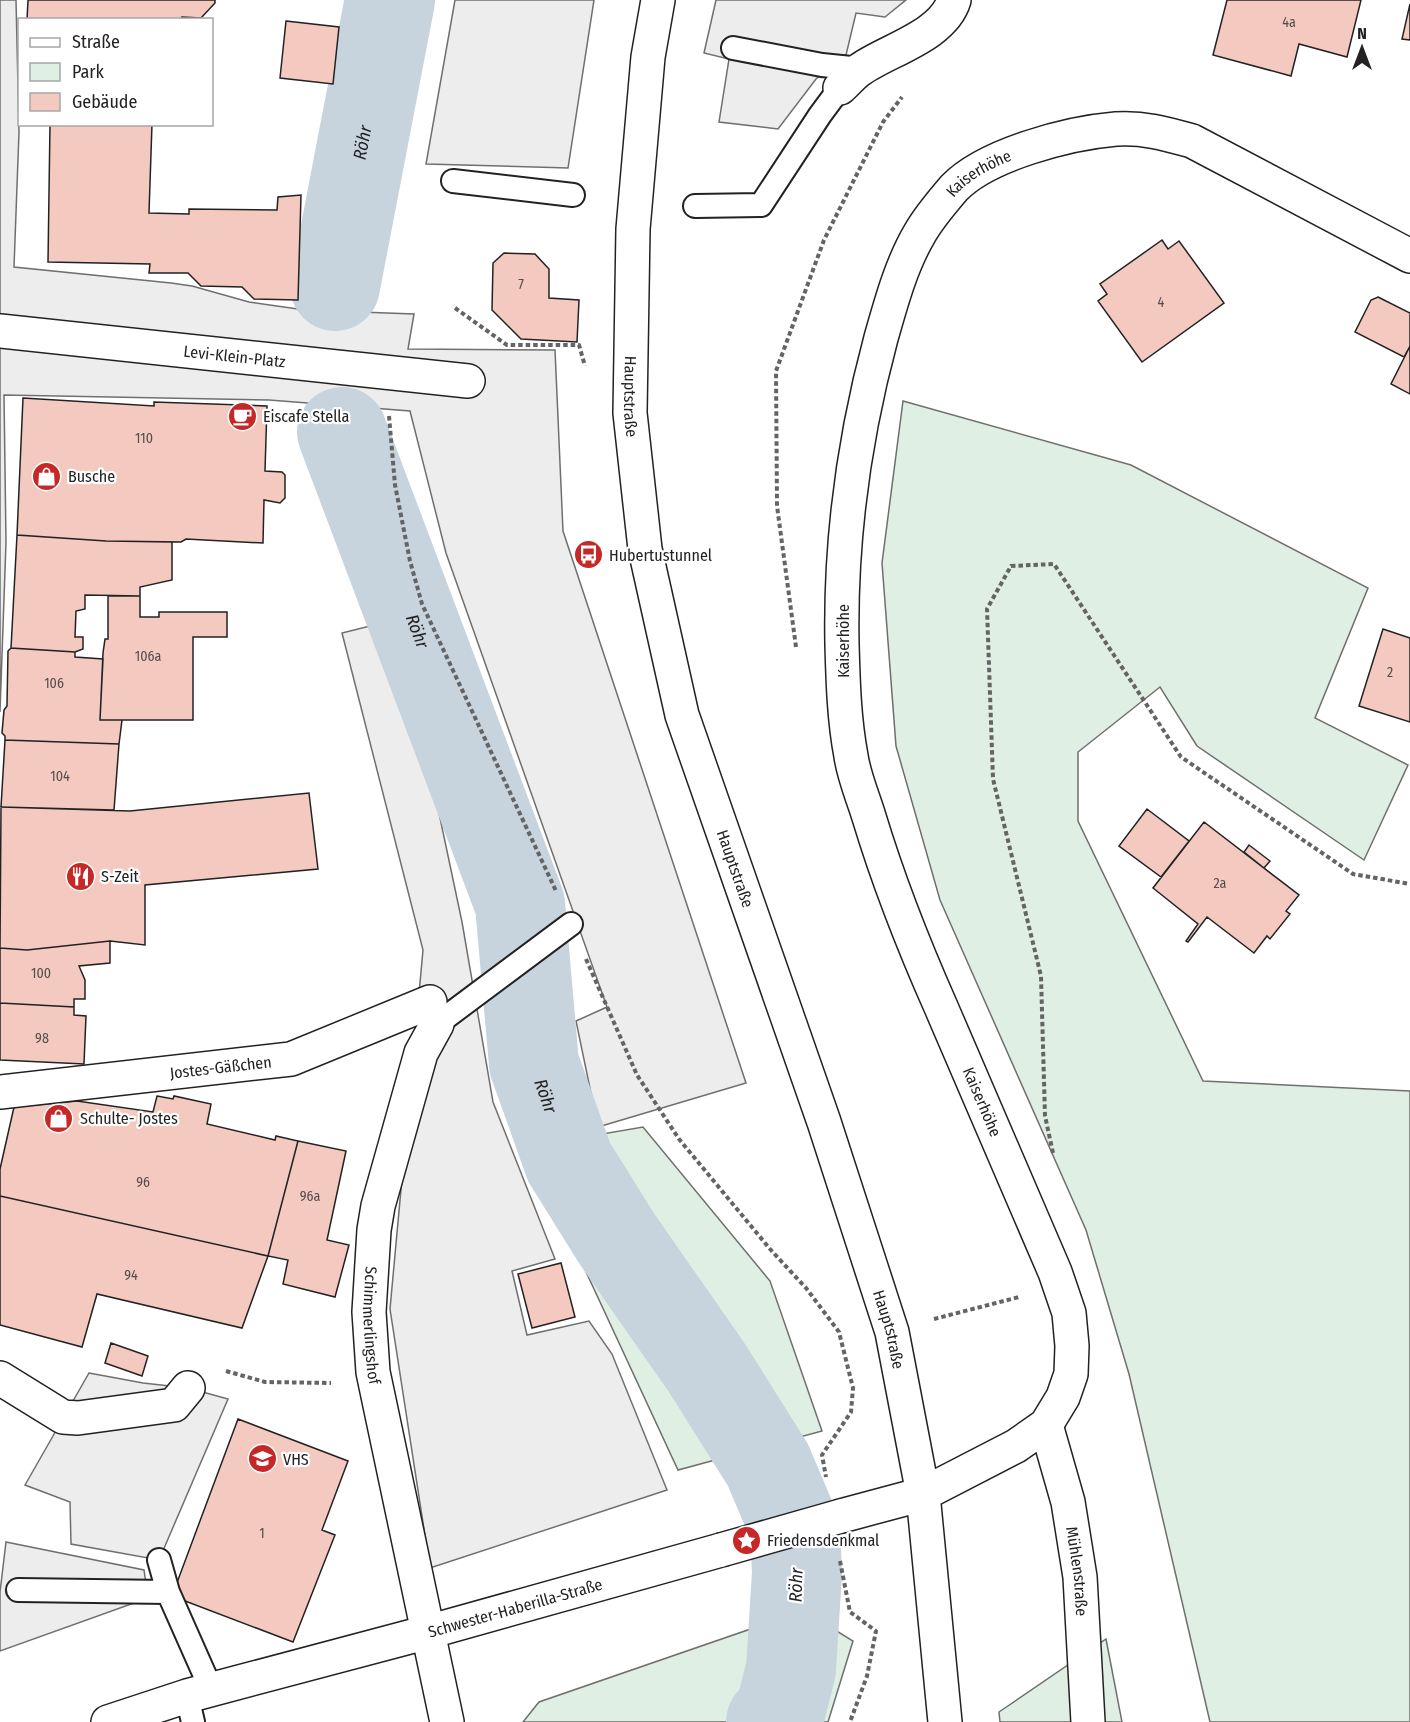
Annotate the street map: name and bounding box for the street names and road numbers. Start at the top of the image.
street label: Kaiserhöhe [942,146,1014,200]
street label: Levi-Klein-Platz [183,341,287,371]
street label: Hauptstraße [620,356,642,438]
street label: Kaiserhöhe [834,604,853,678]
street label: Hauptstraße [713,827,758,910]
street label: Jostes-Gäßchen [169,1052,273,1082]
street label: Kaiserhöhe [959,1064,1005,1140]
street label: Schimmerlingshof [359,1266,385,1387]
street label: Hauptstraße [869,1287,908,1371]
street label: Mühlenstraße [1063,1525,1092,1617]
street label: Schwester-Haberilla-Straße [426,1574,604,1641]

